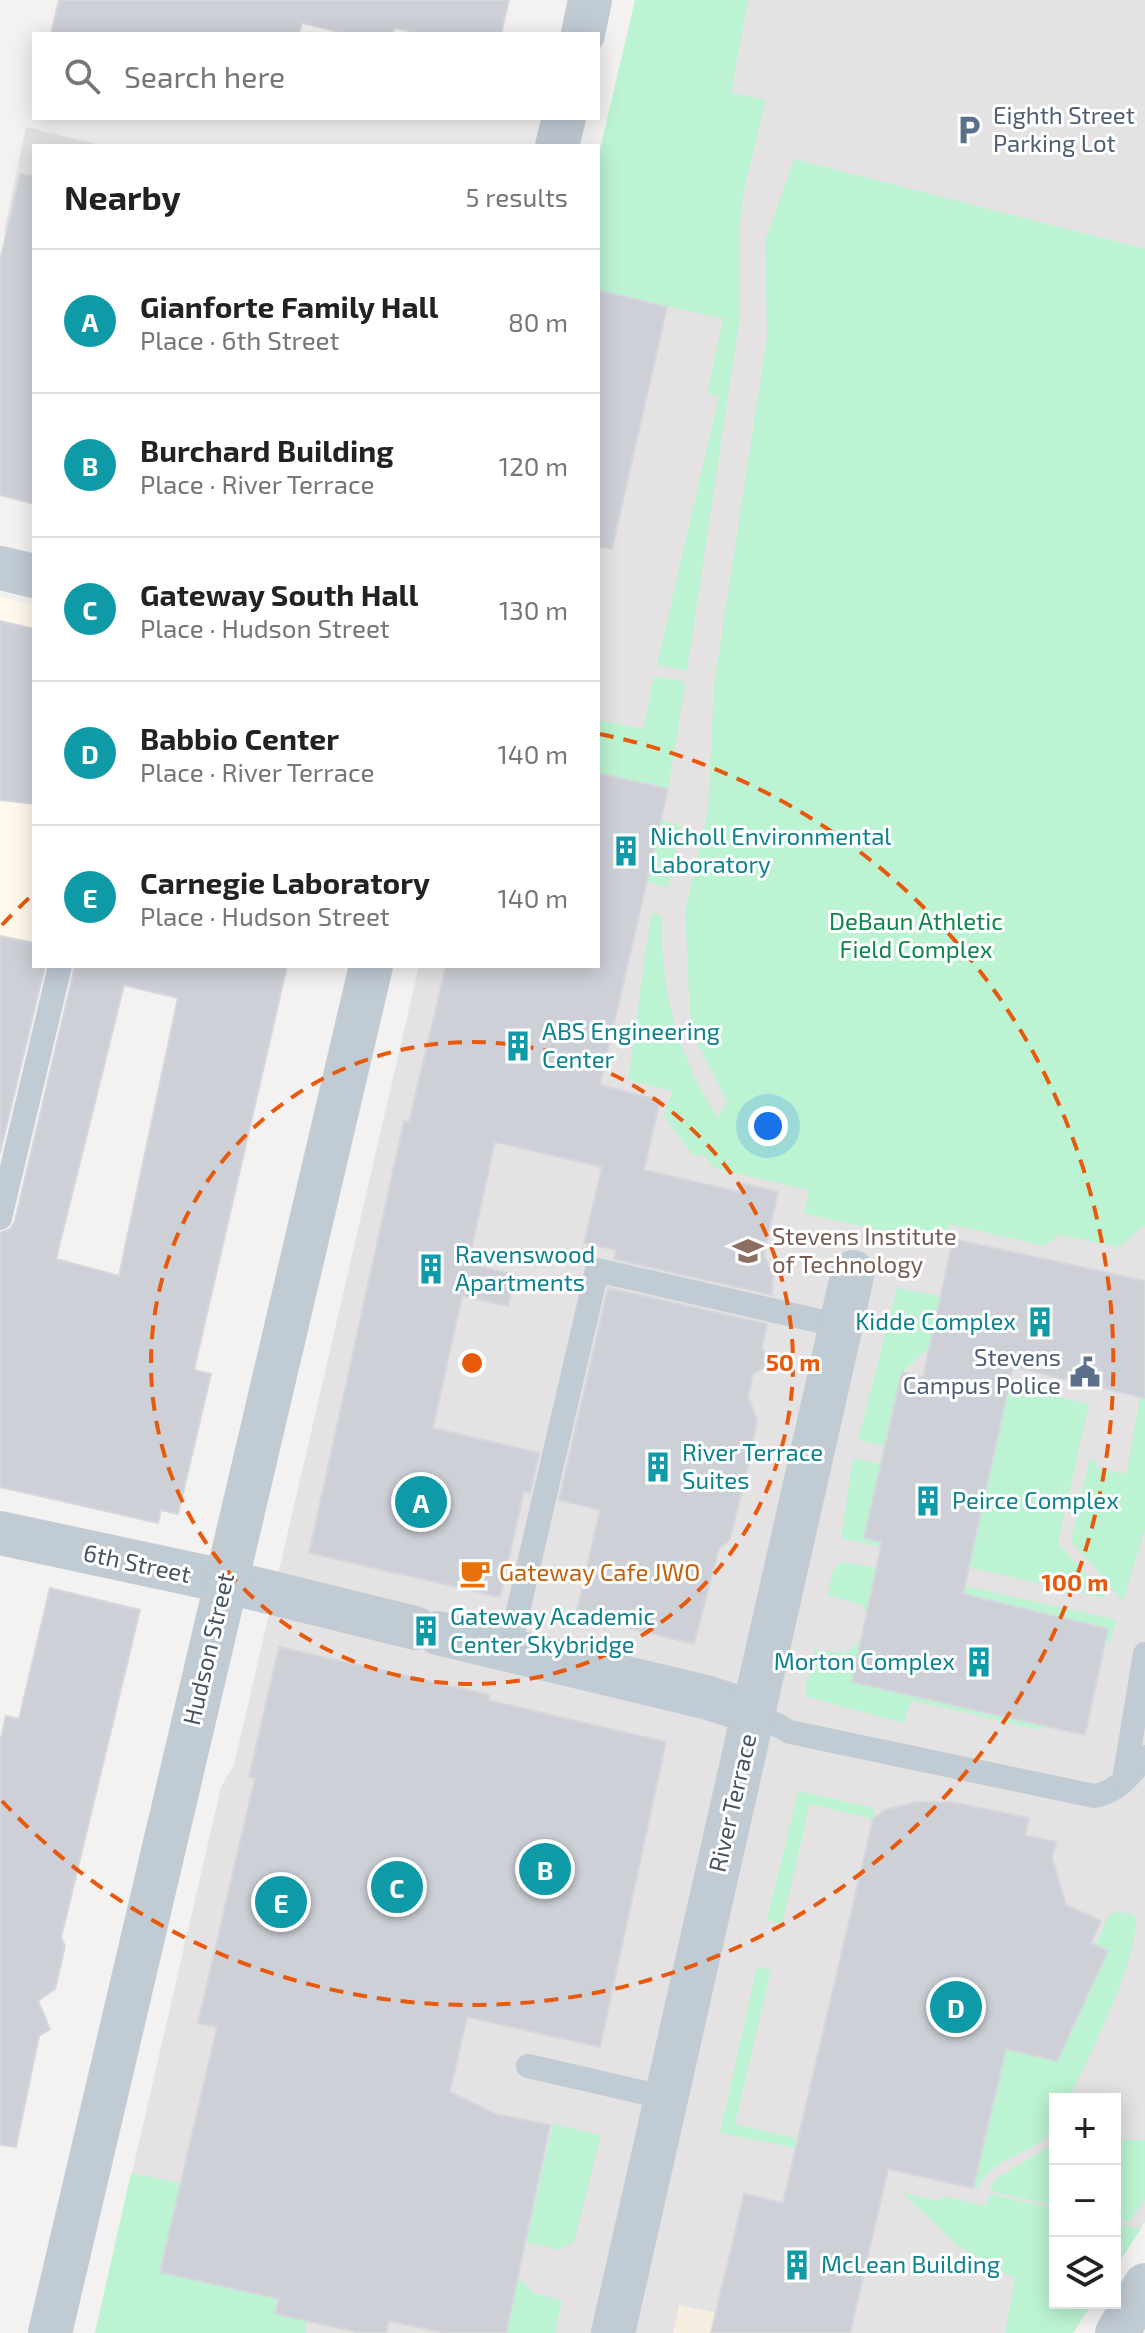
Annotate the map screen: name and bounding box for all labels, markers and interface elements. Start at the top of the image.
search box [32,32,600,120]
icon: search [60,54,104,98]
text: Search here [124,58,285,94]
place label: Eighth Street Parking Lot [993,100,1135,157]
parking icon: Eighth Street Parking Lot [952,113,986,147]
text: Nearby [64,176,181,217]
text: 5 results [466,181,568,212]
text: Gianforte Family Hall [140,288,438,324]
text: A [82,306,98,337]
text: 80 m [508,306,568,337]
text: Place · 6th Street [140,324,339,355]
text: Burchard Building [140,432,394,468]
text: B [82,450,98,481]
text: 120 m [499,450,568,481]
text: Place · River Terrace [140,468,374,499]
text: Gateway South Hall [140,576,418,612]
text: C [82,594,98,625]
text: 130 m [499,594,568,625]
text: Place · Hudson Street [140,612,390,643]
text: Babbio Center [140,720,339,756]
text: D [81,738,99,769]
text: 140 m [497,738,568,769]
text: Place · River Terrace [140,756,374,787]
place label: Nicholl Environmental Laboratory [650,821,891,878]
building icon: Nicholl Environmental Laboratory [609,834,643,868]
text: Carnegie Laboratory [140,864,430,900]
text: E [82,882,98,913]
text: 140 m [497,882,568,913]
text: Place · Hudson Street [140,900,390,931]
park label: DeBaun Athletic Field Complex [829,906,1003,963]
place label: ABS Engineering Center [542,1016,720,1073]
building icon: ABS Engineering Center [501,1029,535,1063]
your location [748,1106,788,1146]
place label: Stevens Institute of Technology [772,1221,957,1278]
school or university icon: Stevens Institute of Technology [731,1234,765,1268]
place label: Ravenswood Apartments [455,1239,595,1296]
building icon: Ravenswood Apartments [414,1252,448,1286]
building icon: Kidde Complex [1023,1305,1057,1339]
place label: Kidde Complex [855,1306,1016,1335]
place label: Stevens Campus Police [903,1342,1061,1399]
text: 50 m [766,1347,820,1376]
centre of rings [458,1349,486,1377]
public building icon: Stevens Campus Police [1068,1355,1102,1389]
place label: River Terrace Suites [682,1437,823,1494]
building icon: River Terrace Suites [641,1450,675,1484]
pin: A [395,1472,447,1532]
building icon: Peirce Complex [911,1484,945,1518]
place label: Peirce Complex [952,1485,1119,1514]
street label: 6th Street [81,1537,194,1588]
cafe icon: Gateway Cafe JWO [458,1556,492,1590]
place label: Gateway Cafe JWO [499,1557,700,1586]
text: 100 m [1042,1567,1108,1596]
street label: Hudson Street [176,1570,239,1728]
place label: Gateway Academic Center Skybridge [450,1601,655,1658]
building icon: Gateway Academic Center Skybridge [409,1614,443,1648]
building icon: Morton Complex [962,1645,996,1679]
place label: Morton Complex [774,1646,955,1675]
street label: River Terrace [702,1731,762,1875]
pin: B [519,1839,571,1899]
pin: C [371,1857,423,1917]
pin: E [255,1872,307,1932]
pin: D [930,1977,982,2037]
map controls [1049,2093,1121,2309]
button: + [1049,2093,1121,2165]
button: − [1049,2165,1121,2237]
button: layers [1049,2237,1121,2309]
building icon: McLean Building [780,2248,814,2282]
place label: McLean Building [821,2249,1000,2278]

